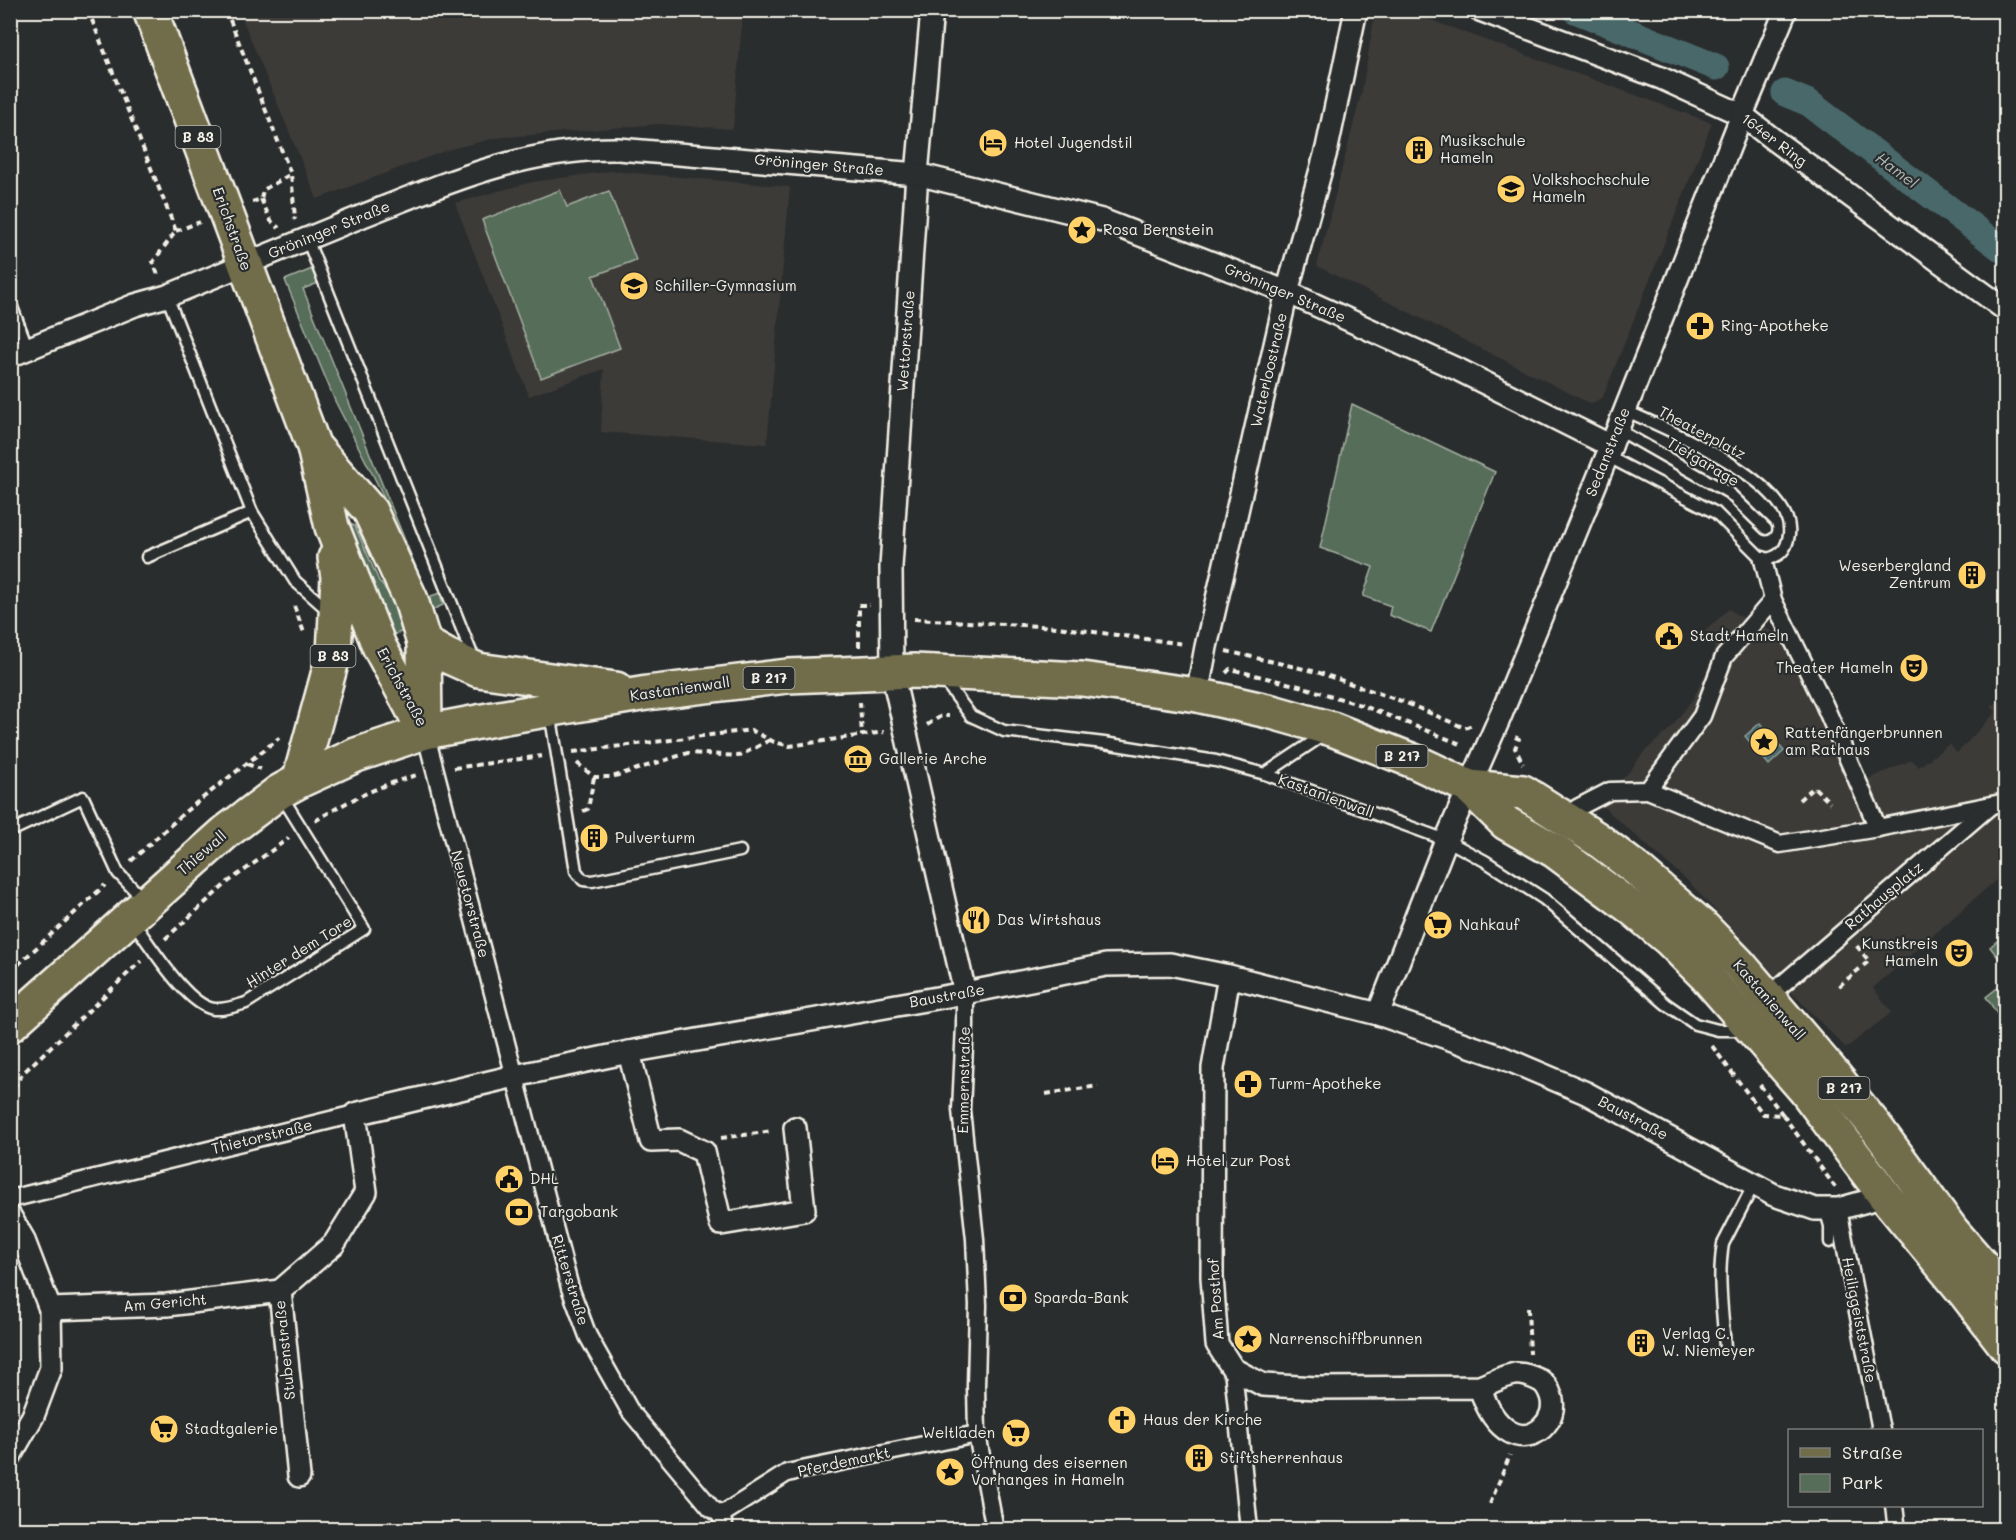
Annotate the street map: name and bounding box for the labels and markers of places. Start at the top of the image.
hotel icon: Hotel Jugendstil [977,127,1009,159]
place label: Musikschule Hameln [1440,130,1526,167]
place label: Hotel Jugendstil [1014,132,1133,152]
building icon: Musikschule Hameln [1403,134,1435,166]
place label: Volkshochschule Hameln [1532,169,1650,206]
school or university icon: Volkshochschule Hameln [1495,173,1527,205]
place icon: Rosa Bernstein [1066,214,1098,246]
place label: Rosa Bernstein [1103,219,1213,239]
school or university icon: Schiller-Gymnasium [618,270,650,302]
place label: Schiller-Gymnasium [655,275,797,295]
pharmacy icon: Ring-Apotheke [1684,310,1716,342]
place label: Ring-Apotheke [1721,315,1829,335]
place label: Weserbergland Zentrum [1838,555,1951,592]
building icon: Weserbergland Zentrum [1956,559,1988,591]
public building icon: Stadt Hameln [1653,620,1685,652]
place label: Stadt Hameln [1690,625,1789,645]
theatre icon: Theater Hameln [1898,652,1930,684]
place label: Theater Hameln [1776,657,1893,677]
place label: Rattenfängerbrunnen am Rathaus [1785,722,1943,759]
place icon: Rattenfängerbrunnen am Rathaus [1748,726,1780,758]
museum icon: Gallerie Arche [842,743,874,775]
place label: Gallerie Arche [879,748,987,768]
building icon: Pulverturm [578,822,610,854]
place label: Pulverturm [615,827,695,847]
restaurant icon: Das Wirtshaus [960,904,992,936]
place label: Das Wirtshaus [997,909,1101,929]
supermarket icon: Nahkauf [1422,909,1454,941]
place label: Nahkauf [1459,914,1520,934]
place label: Kunstkreis Hameln [1862,933,1938,970]
theatre icon: Kunstkreis Hameln [1943,937,1975,969]
pharmacy icon: Turm-Apotheke [1232,1068,1264,1100]
place label: Turm-Apotheke [1269,1073,1382,1093]
hotel icon: Hotel zur Post [1149,1145,1181,1177]
place label: Hotel zur Post [1186,1150,1291,1170]
public building icon: DHL [493,1163,525,1195]
place label: DHL [530,1168,559,1188]
bank icon: Targobank [503,1196,535,1228]
place label: Targobank [540,1201,618,1221]
bank icon: Sparda-Bank [997,1282,1029,1314]
place label: Sparda-Bank [1034,1287,1129,1307]
place icon: Narrenschiffbrunnen [1232,1323,1264,1355]
place label: Verlag C. W. Niemeyer [1662,1323,1755,1360]
building icon: Verlag C. W. Niemeyer [1625,1327,1657,1359]
place label: Narrenschiffbrunnen [1269,1328,1422,1348]
church icon: Haus der Kirche [1106,1404,1138,1436]
place label: Haus der Kirche [1143,1409,1262,1429]
supermarket icon: Stadtgalerie [148,1413,180,1445]
supermarket icon: Weltladen [1000,1417,1032,1449]
place label: Stadtgalerie [185,1418,278,1438]
place label: Weltladen [922,1422,995,1442]
building icon: Stiftsherrenhaus [1183,1442,1215,1474]
place label: Stiftsherrenhaus [1220,1447,1343,1467]
place label: Öffnung des eisernen Vorhanges in Hameln [971,1452,1128,1489]
place icon: Öffnung des eisernen Vorhanges in Hameln [934,1456,966,1488]

